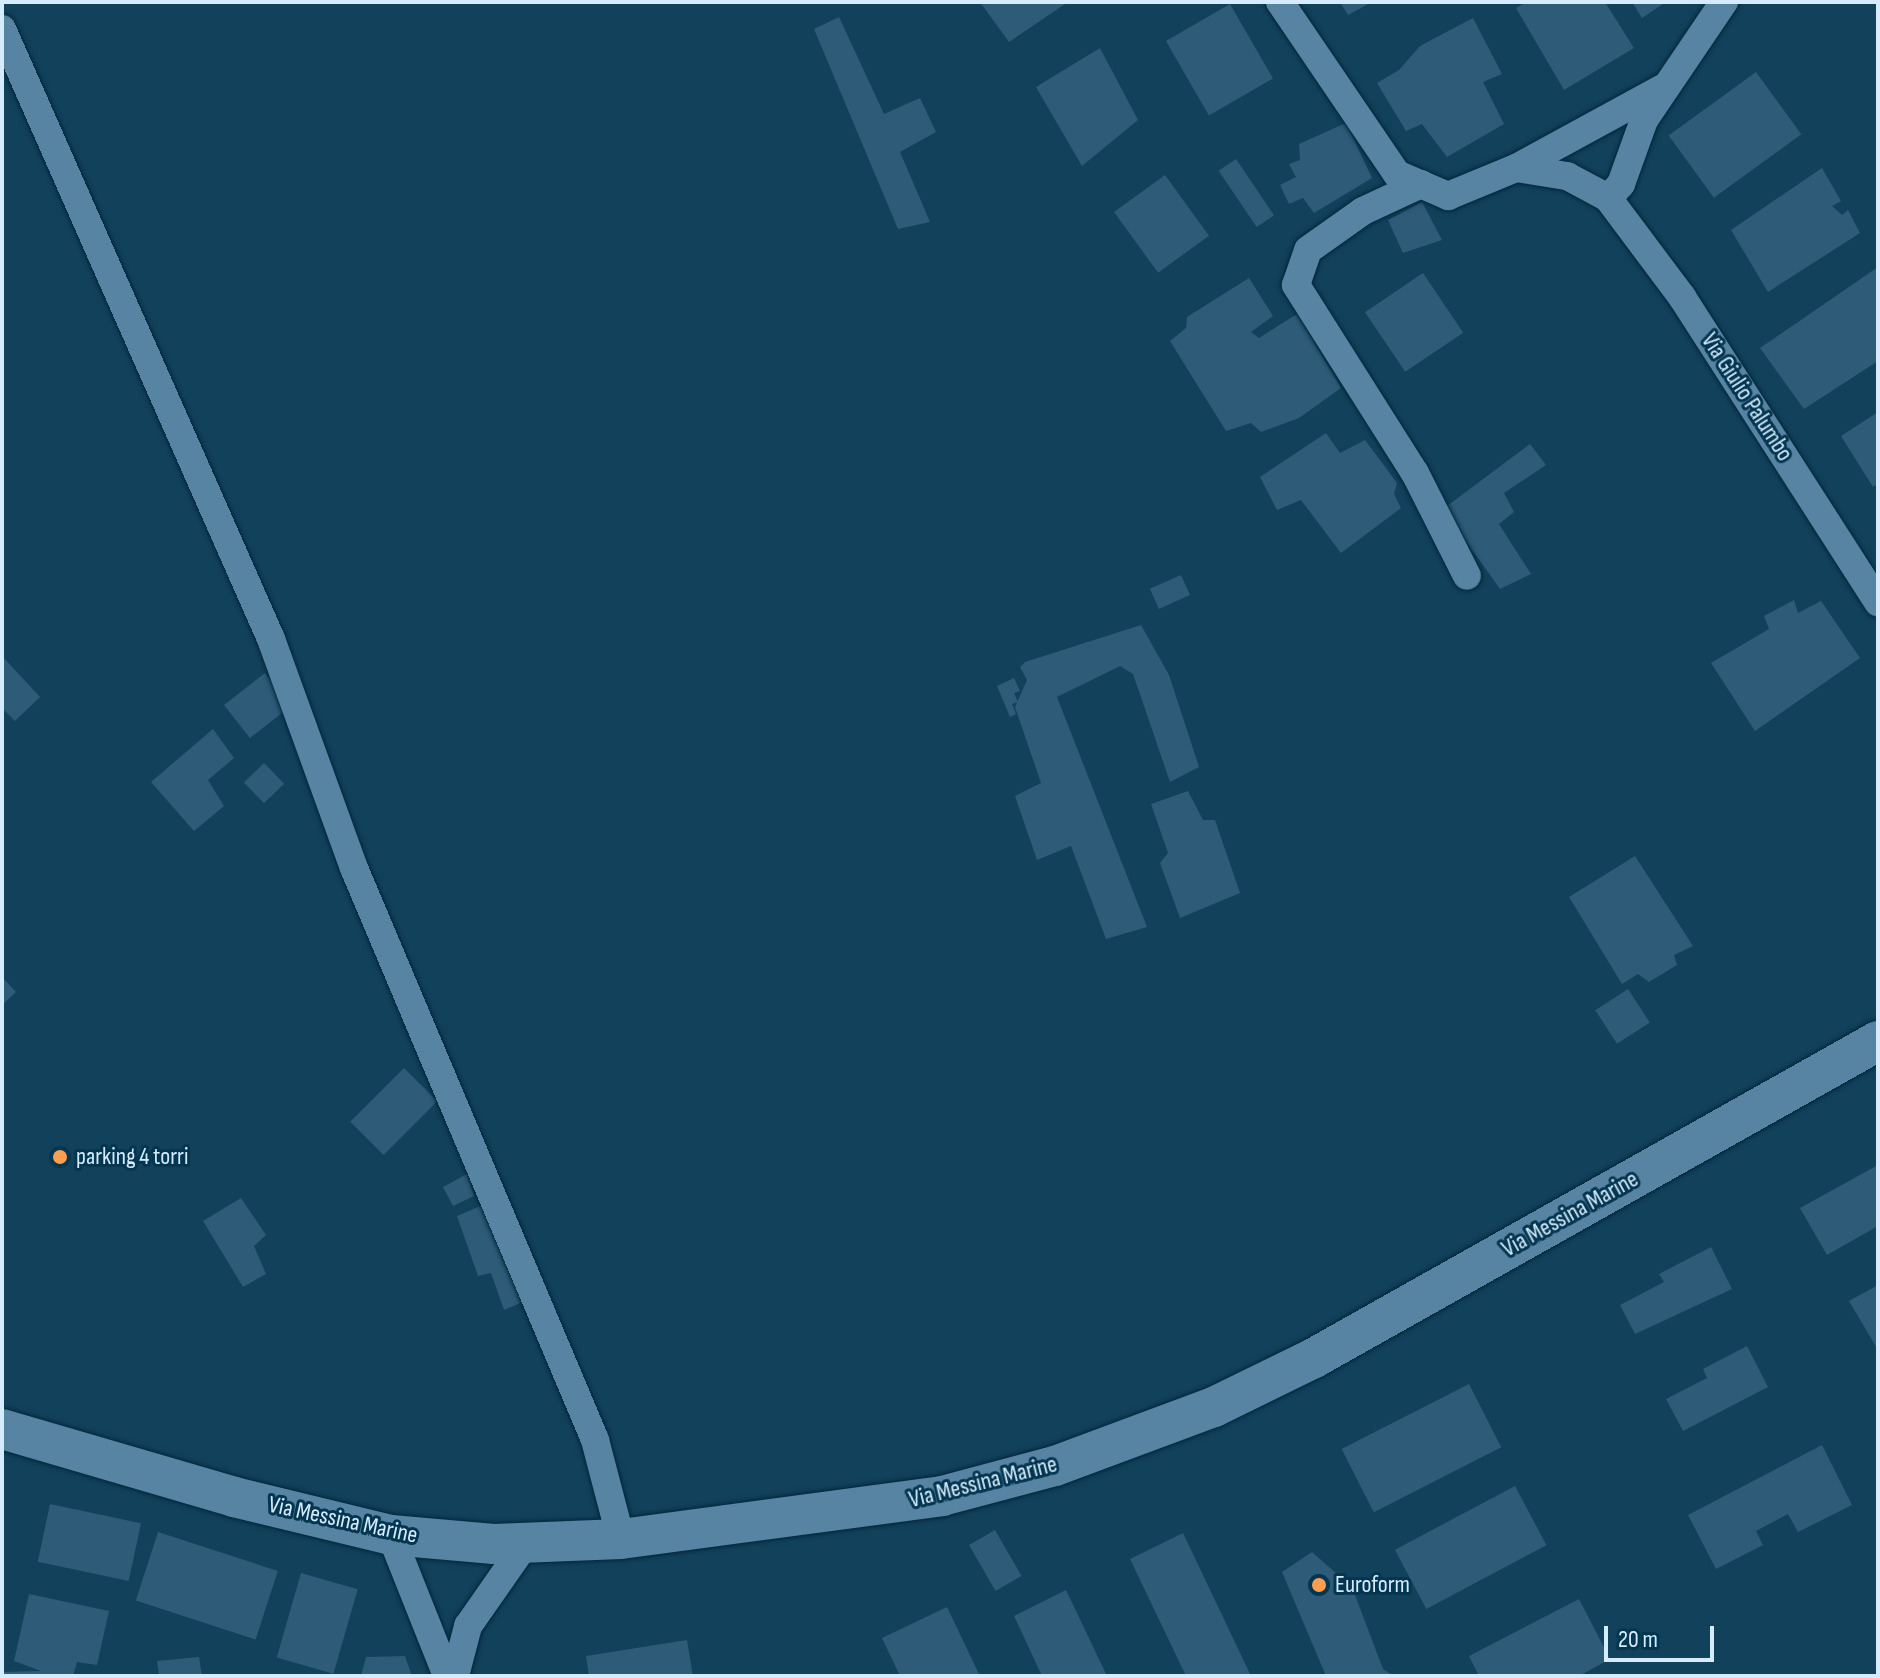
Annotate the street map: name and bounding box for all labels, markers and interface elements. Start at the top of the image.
street label: Via Giulio Palumbo [1695,328,1799,466]
place label: parking 4 torri [76,1143,189,1171]
marker: parking 4 torri [51,1148,69,1166]
street label: Via Messina Marine [1497,1165,1643,1263]
street label: Via Messina Marine [906,1450,1060,1514]
street label: Via Messina Marine [266,1490,420,1550]
place label: Euroform [1335,1571,1410,1599]
marker: Euroform [1310,1576,1328,1594]
scale bar [1608,1610,1718,1660]
text: 20 m [1618,1625,1658,1654]

